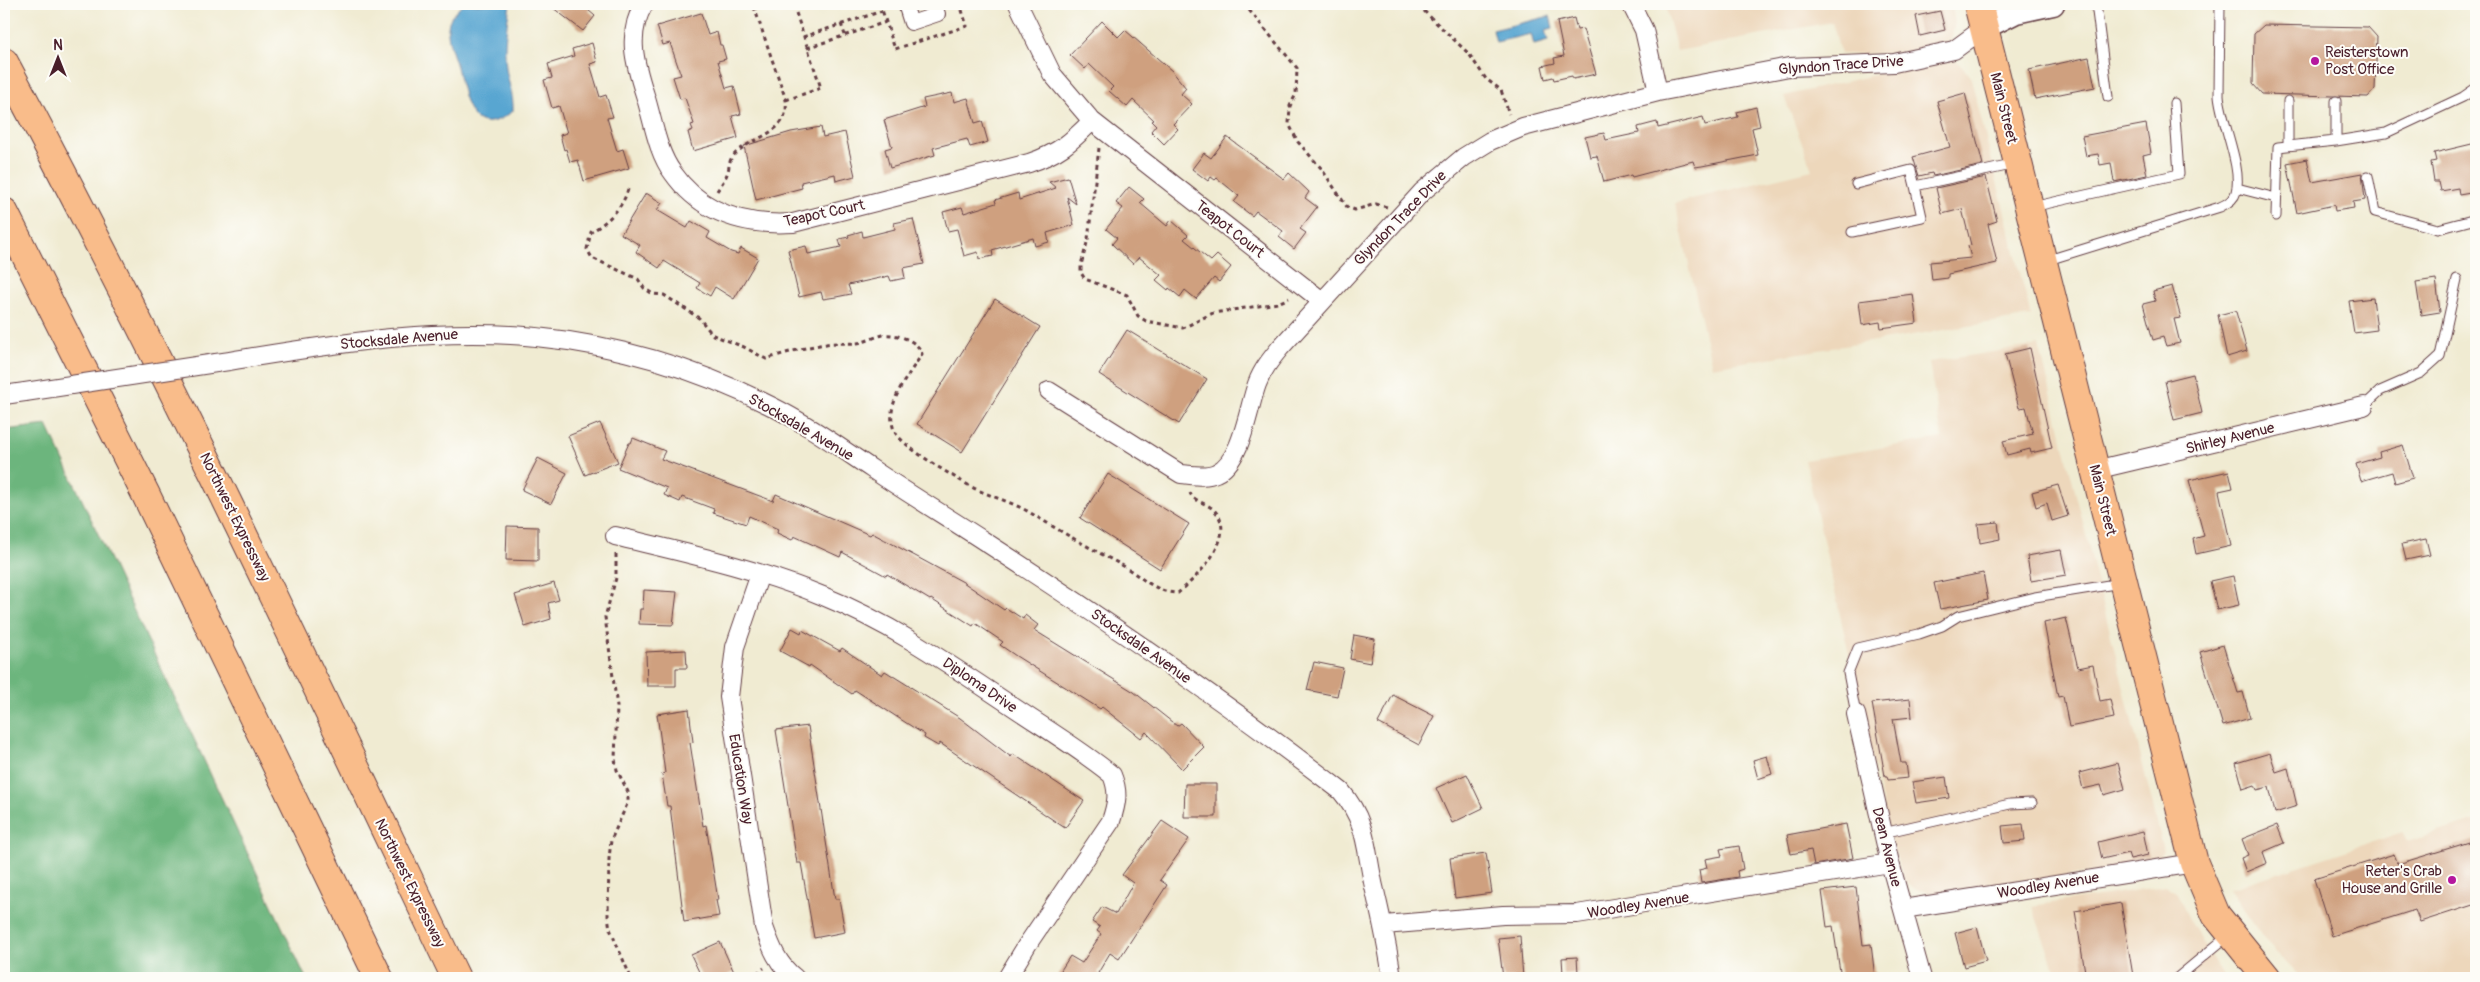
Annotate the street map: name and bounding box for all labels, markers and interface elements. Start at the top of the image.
north arrow [32,32,82,82]
text: N [53,37,63,54]
place label: Reisterstown Post Office [2325,43,2409,79]
street label: Glyndon Trace Drive [1778,52,1905,79]
marker: Reisterstown Post Office [2309,55,2321,67]
street label: Main Street [1985,71,2022,147]
street label: Glyndon Trace Drive [1350,166,1451,270]
street label: Teapot Court [782,195,867,231]
street label: Teapot Court [1191,197,1269,263]
street label: Stocksdale Avenue [339,325,459,354]
street label: Stocksdale Avenue [745,390,857,465]
street label: Shirley Avenue [2184,418,2277,459]
street label: Northwest Expressway [195,450,274,585]
street label: Main Street [2084,463,2121,539]
street label: Stocksdale Avenue [1087,605,1195,688]
street label: Diploma Drive [939,654,1021,718]
street label: Education Way [724,732,757,826]
street label: Dean Avenue [1867,805,1906,889]
street label: Northwest Expressway [370,816,449,951]
place label: Reter's Crab House and Grille [2341,862,2443,898]
street label: Woodley Avenue [1996,868,2101,903]
marker: Reter's Crab House and Grille [2446,874,2458,886]
street label: Woodley Avenue [1586,888,1691,923]

